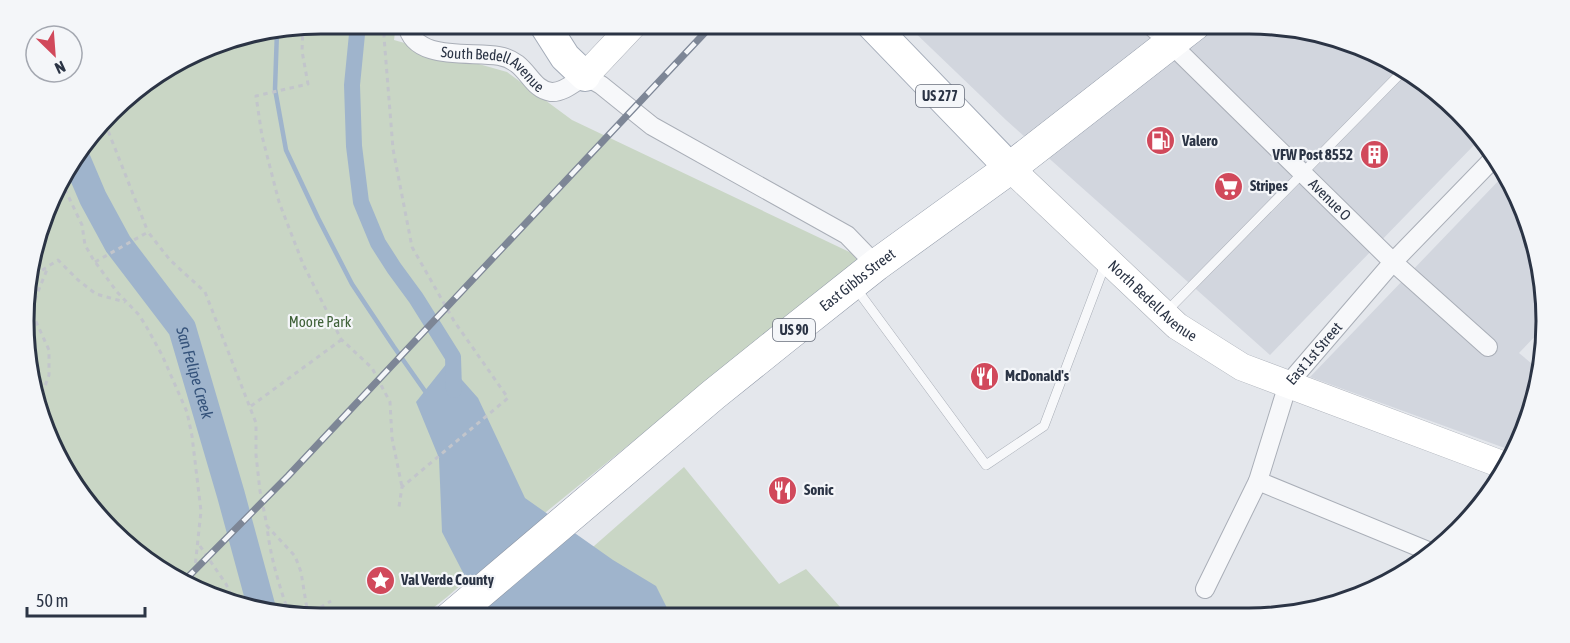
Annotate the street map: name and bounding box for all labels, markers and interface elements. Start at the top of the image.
north arrow [24,24,84,84]
street label: South Bedell Avenue [440,43,548,96]
text: N [52,57,68,78]
road number: US 277 [916,85,964,107]
fuel station icon: Valero [1145,125,1177,157]
place label: Valero [1181,132,1218,149]
building icon: VFW Post 8552 [1358,139,1390,171]
place label: VFW Post 8552 [1272,146,1353,163]
supermarket icon: Stripes [1213,170,1245,202]
street label: Avenue O [1305,175,1355,224]
place label: Stripes [1250,177,1288,194]
street label: East Gibbs Street [816,245,898,314]
street label: North Bedell Avenue [1105,257,1200,344]
park label: Moore Park [289,313,352,330]
road number: US 90 [773,319,815,341]
street label: East 1st Street [1282,319,1345,388]
water label: San Felipe Creek [173,323,217,422]
restaurant icon: McDonald's [968,360,1000,392]
place label: McDonald's [1005,367,1070,384]
restaurant icon: Sonic [767,474,799,506]
place label: Sonic [804,481,834,498]
place icon: Val Verde County [364,564,396,596]
place label: Val Verde County [400,571,495,588]
scale bar [27,580,146,618]
text: 50 m [36,590,68,611]

